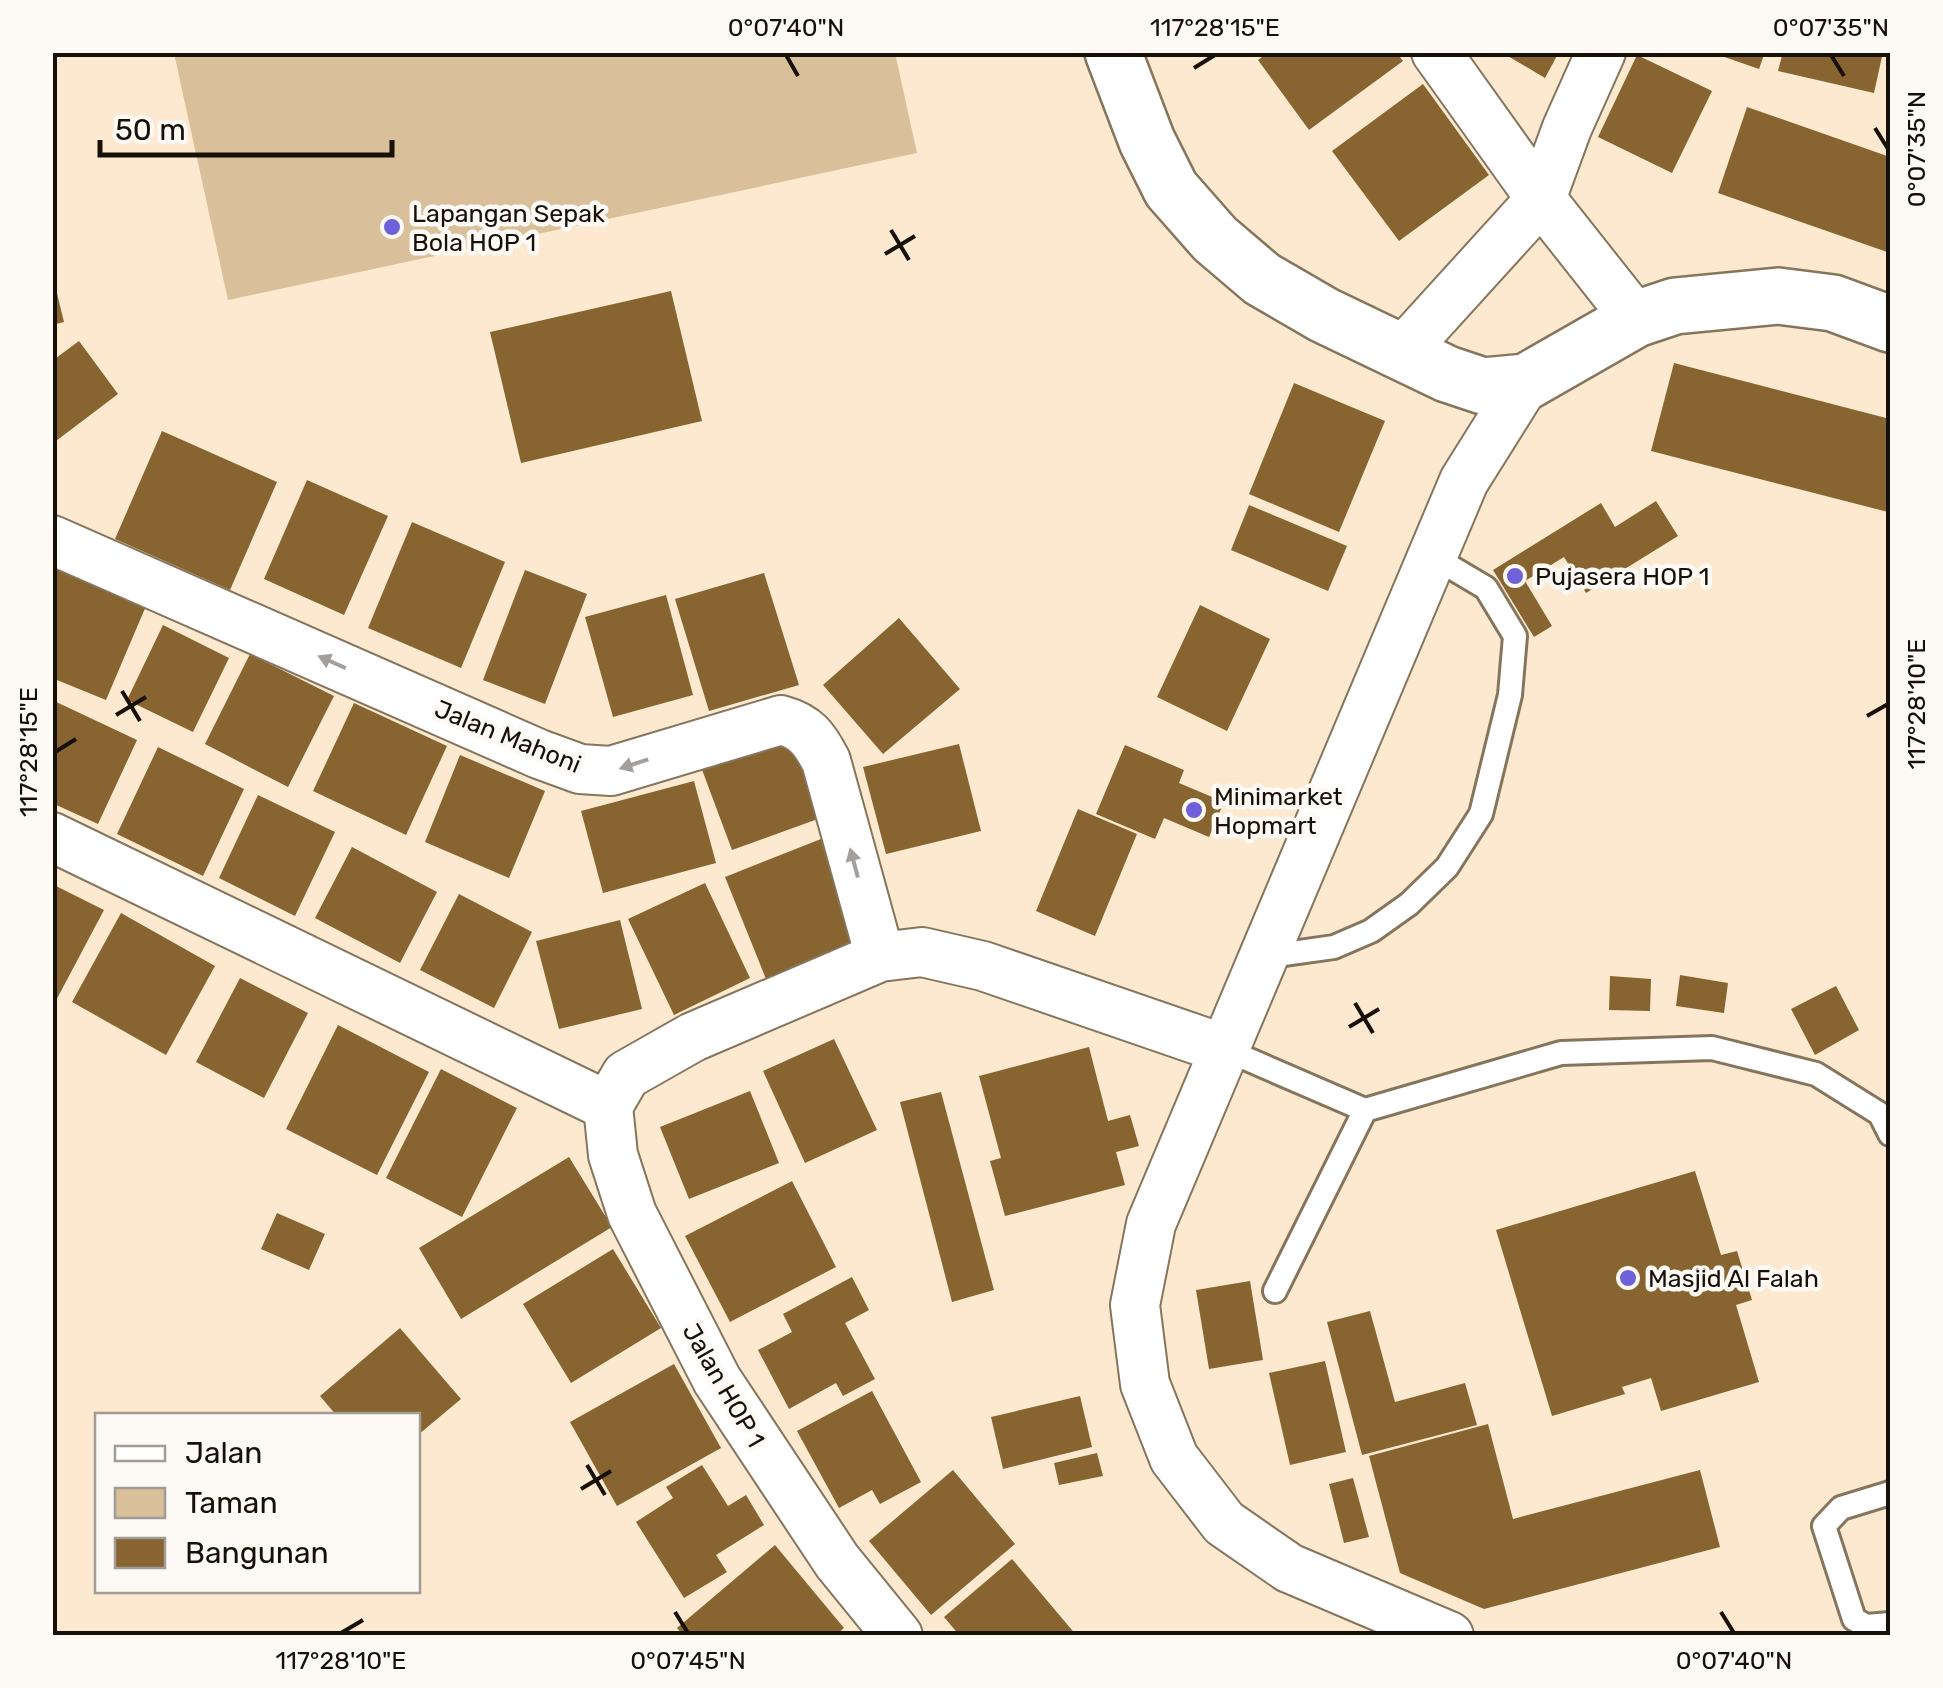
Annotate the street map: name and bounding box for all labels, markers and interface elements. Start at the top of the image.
text: 0°07'40"N [728,13,844,42]
text: 117°28'15"E [1150,13,1280,42]
text: 0°07'35"N [1773,13,1889,42]
text: 0°07'35"N [1902,91,1931,207]
scale bar [100,95,392,157]
text: 50 m [115,112,186,148]
place label: Lapangan Sepak Bola HOP 1 [412,199,605,257]
marker: Lapangan Sepak Bola HOP 1 [381,216,403,238]
place label: Pujasera HOP 1 [1535,562,1709,591]
marker: Pujasera HOP 1 [1504,565,1526,587]
text: 117°28'10"E [1902,638,1931,770]
one-way arrow [317,654,347,670]
text: 117°28'15"E [14,687,43,817]
street label: Jalan Mahoni [430,694,585,779]
one-way arrow [618,758,648,773]
place label: Minimarket Hopmart [1214,782,1343,840]
marker: Minimarket Hopmart [1183,799,1205,821]
one-way arrow [846,847,862,878]
place label: Masjid Al Falah [1648,1264,1819,1293]
marker: Masjid Al Falah [1617,1267,1639,1289]
street label: Jalan HOP 1 [677,1318,771,1452]
legend [95,1413,420,1593]
text: Jalan [185,1435,263,1471]
text: Taman [185,1485,278,1521]
text: Bangunan [185,1535,329,1571]
text: 117°28'10"E [275,1646,407,1675]
text: 0°07'45"N [630,1646,746,1675]
text: 0°07'40"N [1676,1646,1792,1675]

